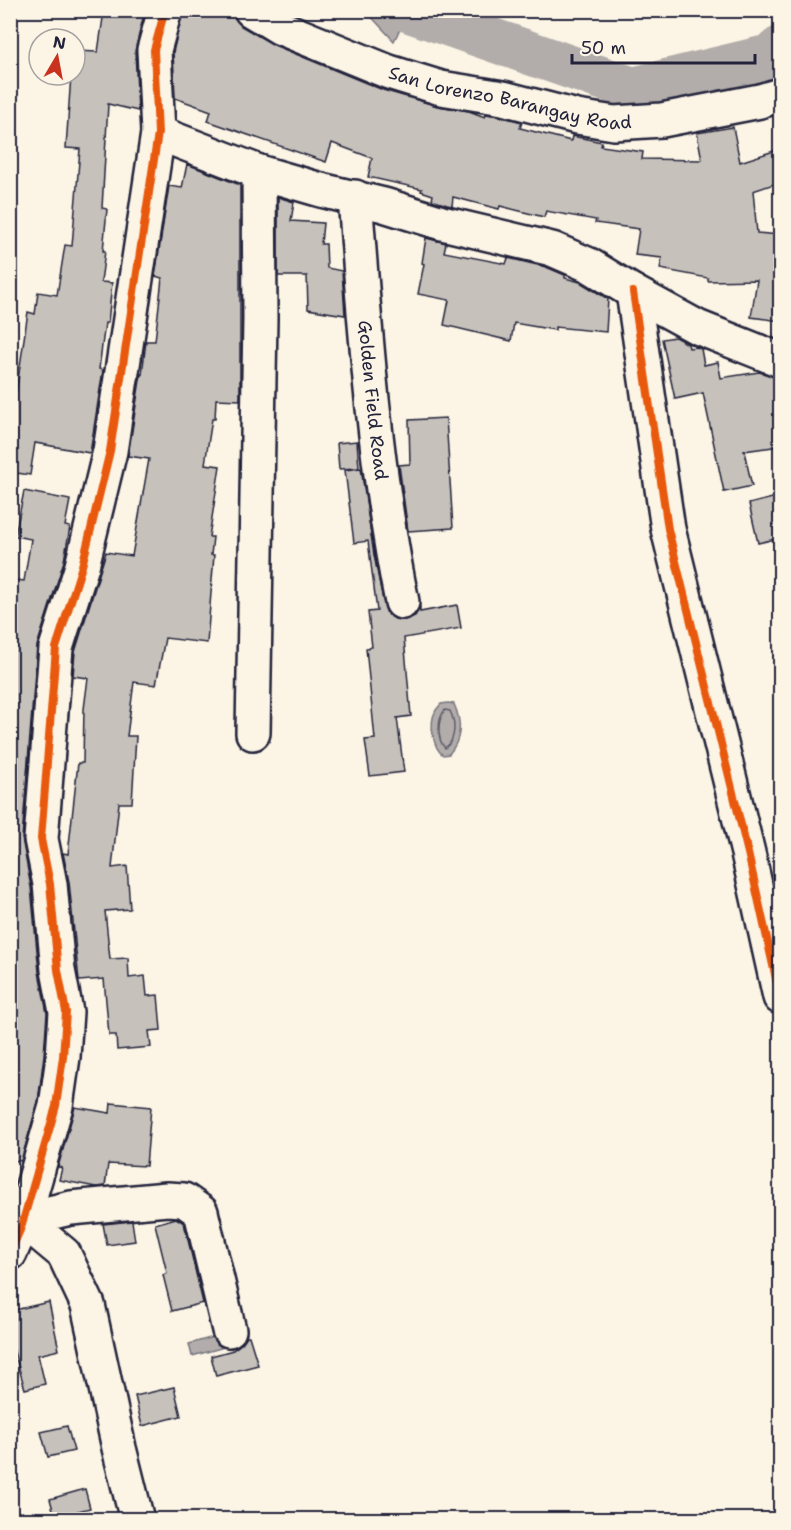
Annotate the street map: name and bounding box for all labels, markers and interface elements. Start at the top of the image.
north arrow [27,27,87,87]
scale bar [572,27,755,65]
text: N [51,31,68,54]
text: 50 m [581,36,626,60]
street label: San Lorenzo Barangay Road [386,61,632,135]
street label: Golden Field Road [353,319,394,482]

